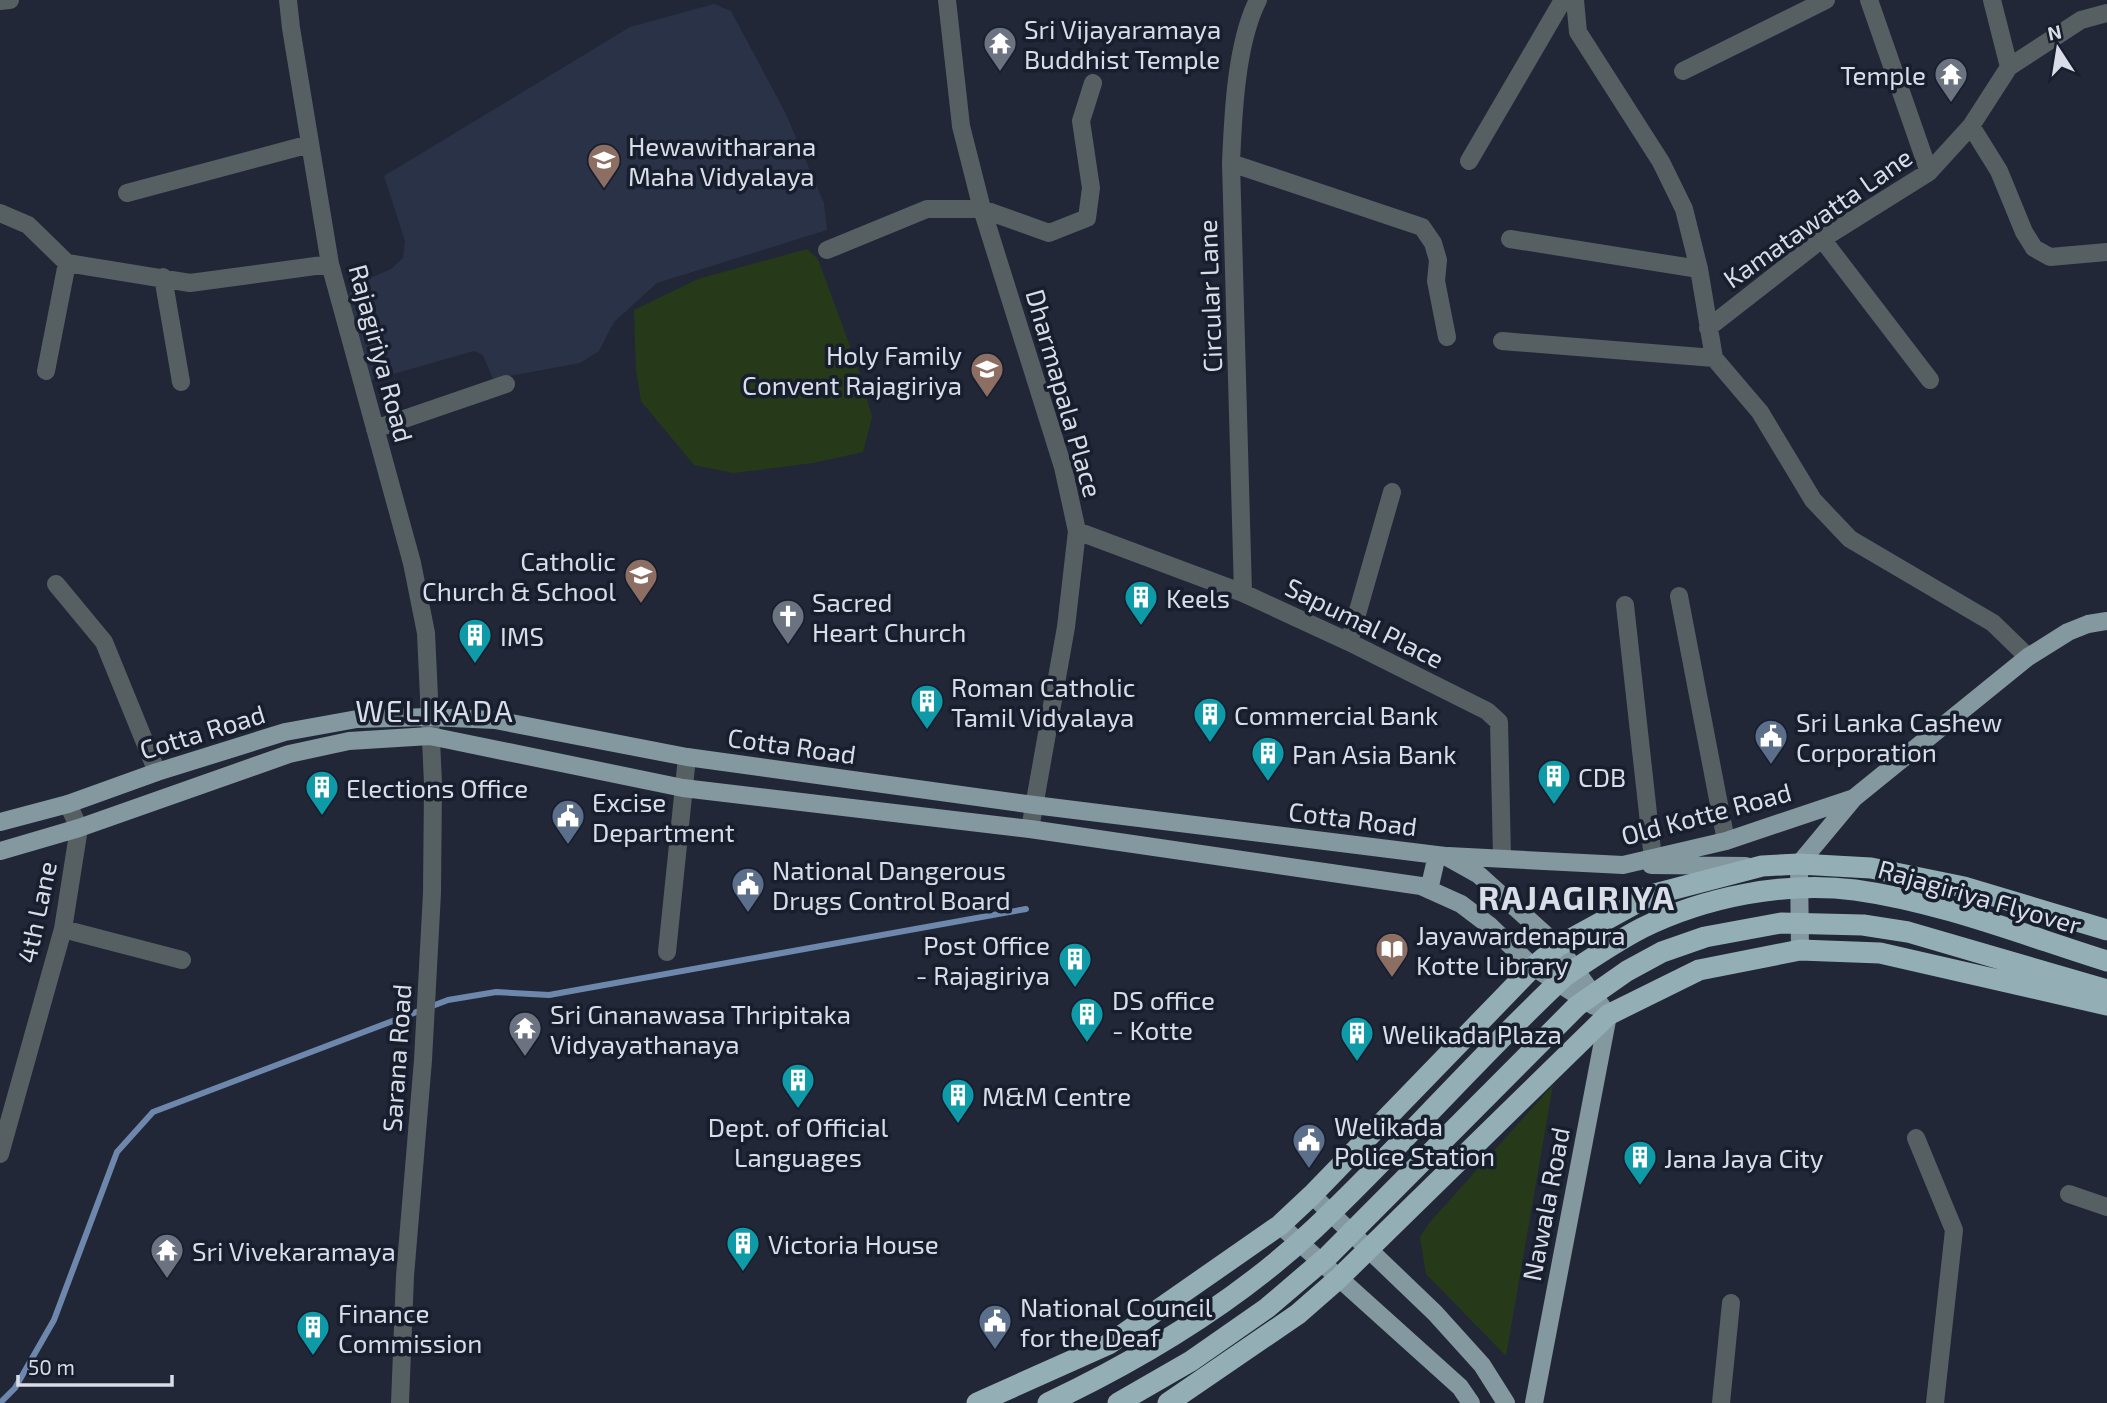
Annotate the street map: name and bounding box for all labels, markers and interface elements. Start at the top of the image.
place label: Sri Vijayaramaya Buddhist Temple [1024,13,1221,74]
north arrow [2023,14,2093,84]
text: N [2045,19,2063,45]
temple icon: Sri Vijayaramaya Buddhist Temple [981,24,1019,73]
temple icon: Temple [1932,55,1970,104]
place label: Temple [1840,59,1926,90]
place label: Hewawitharana Maha Vidyalaya [628,130,816,191]
street label: Kamatawatta Lane [1717,140,1917,294]
school or university icon: Hewawitharana Maha Vidyalaya [585,141,623,190]
street label: Circular Lane [1191,219,1227,373]
street label: Rajagiriya Road [343,261,421,445]
street label: Dharmapala Place [1020,285,1110,501]
place label: Holy Family Convent Rajagiriya [742,339,962,400]
school or university icon: Holy Family Convent Rajagiriya [968,350,1006,399]
place label: Catholic Church & School [422,545,616,606]
school or university icon: Catholic Church & School [622,556,660,605]
street label: Sapumal Place [1281,570,1449,674]
building icon: Keels [1122,578,1160,627]
place label: Keels [1166,582,1230,613]
place label: Sacred Heart Church [812,586,966,647]
church icon: Sacred Heart Church [769,597,807,646]
building icon: IMS [456,616,494,665]
place label: IMS [500,620,544,651]
place label: Roman Catholic Tamil Vidyalaya [951,671,1135,732]
building icon: Roman Catholic Tamil Vidyalaya [908,682,946,731]
district label: WELIKADA [355,692,515,728]
building icon: Commercial Bank [1191,695,1229,744]
street label: Cotta Road [136,697,268,765]
place label: Commercial Bank [1234,699,1438,730]
place label: Sri Lanka Cashew Corporation [1796,706,2002,767]
public building icon: Sri Lanka Cashew Corporation [1752,717,1790,766]
street label: Cotta Road [726,721,858,769]
building icon: Pan Asia Bank [1249,734,1287,783]
place label: Pan Asia Bank [1292,738,1456,769]
building icon: CDB [1535,757,1573,806]
place label: CDB [1578,761,1626,792]
building icon: Elections Office [303,768,341,817]
place label: Elections Office [346,772,528,803]
street label: Old Kotte Road [1617,775,1795,851]
place label: Excise Department [592,786,735,847]
street label: Cotta Road [1287,795,1419,841]
public building icon: Excise Department [549,797,587,846]
street label: Rajagiriya Flyover [1875,852,2085,940]
place label: National Dangerous Drugs Control Board [772,854,1011,915]
street label: 4th Lane [10,858,62,966]
public building icon: National Dangerous Drugs Control Board [729,865,767,914]
district label: RAJAGIRIYA [1478,877,1676,917]
place label: Jayawardenapura Kotte Library [1416,919,1626,980]
place label: Post Office - Rajagiriya [916,929,1050,990]
library icon: Jayawardenapura Kotte Library [1373,930,1411,979]
building icon: Post Office - Rajagiriya [1056,940,1094,989]
street label: Sarana Road [375,983,417,1133]
place label: DS office - Kotte [1112,984,1215,1045]
building icon: DS office - Kotte [1068,995,1106,1044]
place label: Sri Gnanawasa Thripitaka Vidyayathanaya [550,998,851,1059]
temple icon: Sri Gnanawasa Thripitaka Vidyayathanaya [506,1009,544,1058]
building icon: Welikada Plaza [1338,1014,1376,1063]
place label: Welikada Plaza [1382,1018,1562,1049]
building icon: Dept. of Official Languages [779,1061,817,1110]
building icon: M&M Centre [939,1076,977,1125]
place label: M&M Centre [982,1080,1131,1111]
place label: Welikada Police Station [1334,1110,1495,1171]
place label: Dept. of Official Languages [708,1111,889,1172]
public building icon: Welikada Police Station [1290,1121,1328,1170]
street label: Nawala Road [1515,1125,1575,1283]
building icon: Jana Jaya City [1621,1138,1659,1187]
place label: Jana Jaya City [1664,1142,1824,1173]
building icon: Victoria House [724,1224,762,1273]
place label: Victoria House [768,1228,939,1259]
temple icon: Sri Vivekaramaya [148,1231,186,1280]
place label: Sri Vivekaramaya [192,1235,396,1266]
place label: National Council for the Deaf [1020,1291,1213,1352]
place label: Finance Commission [338,1297,482,1358]
public building icon: National Council for the Deaf [976,1302,1014,1351]
building icon: Finance Commission [294,1308,332,1357]
scale bar [18,1344,172,1388]
text: 50 m [28,1354,75,1379]

